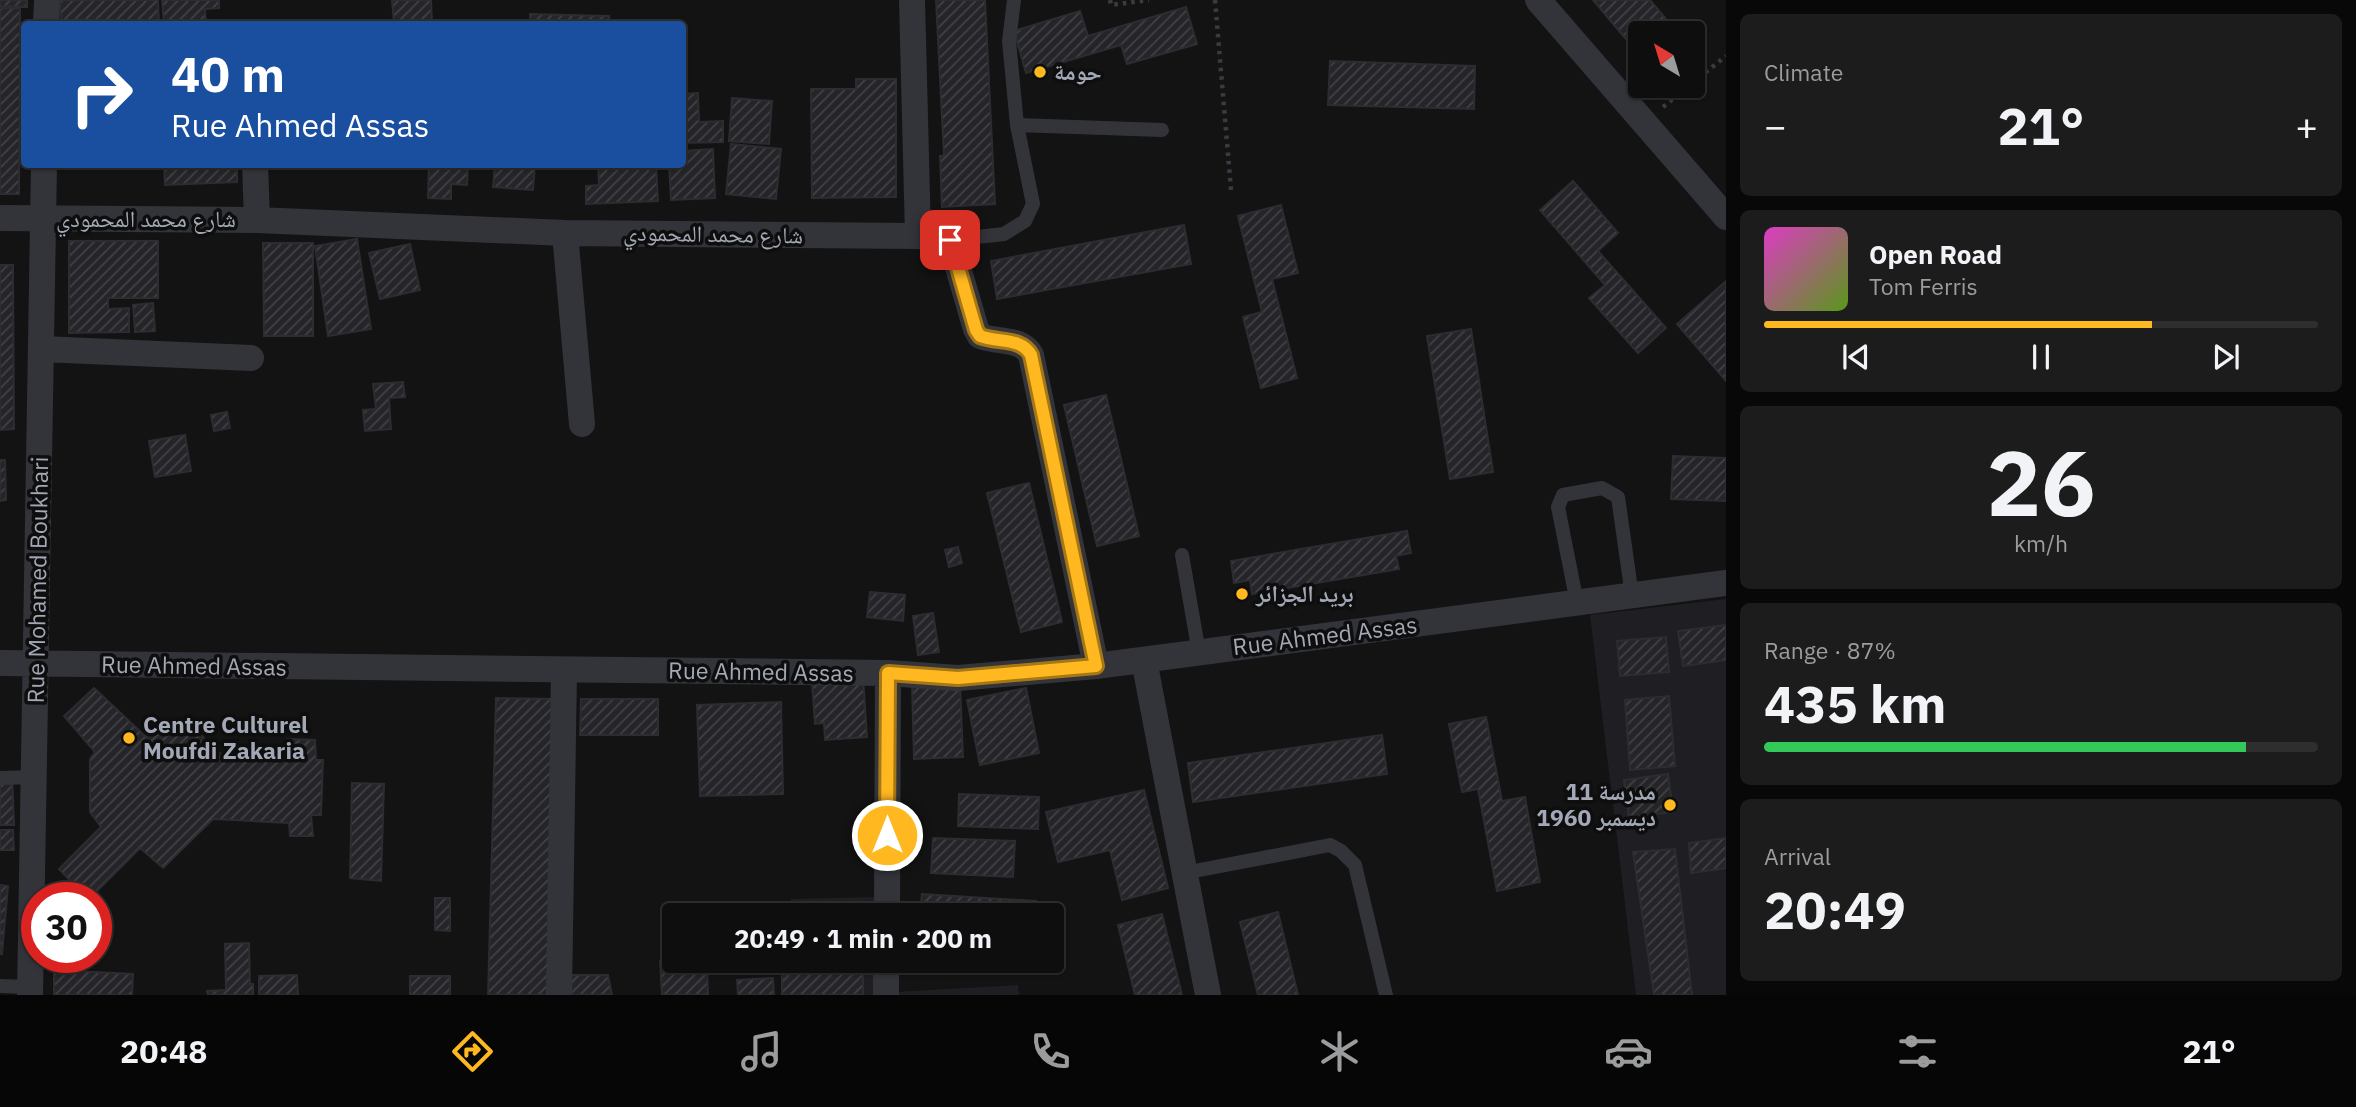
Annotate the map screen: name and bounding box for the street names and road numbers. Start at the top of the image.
street label: شارع محمد المحمودي [56,203,236,238]
street label: شارع محمد المحمودي [623,216,803,254]
street label: Rue Mohamed Boukhari [20,456,54,704]
street label: Rue Ahmed Assas [1231,609,1419,661]
street label: Rue Ahmed Assas [101,648,287,682]
street label: Rue Ahmed Assas [668,654,854,688]

